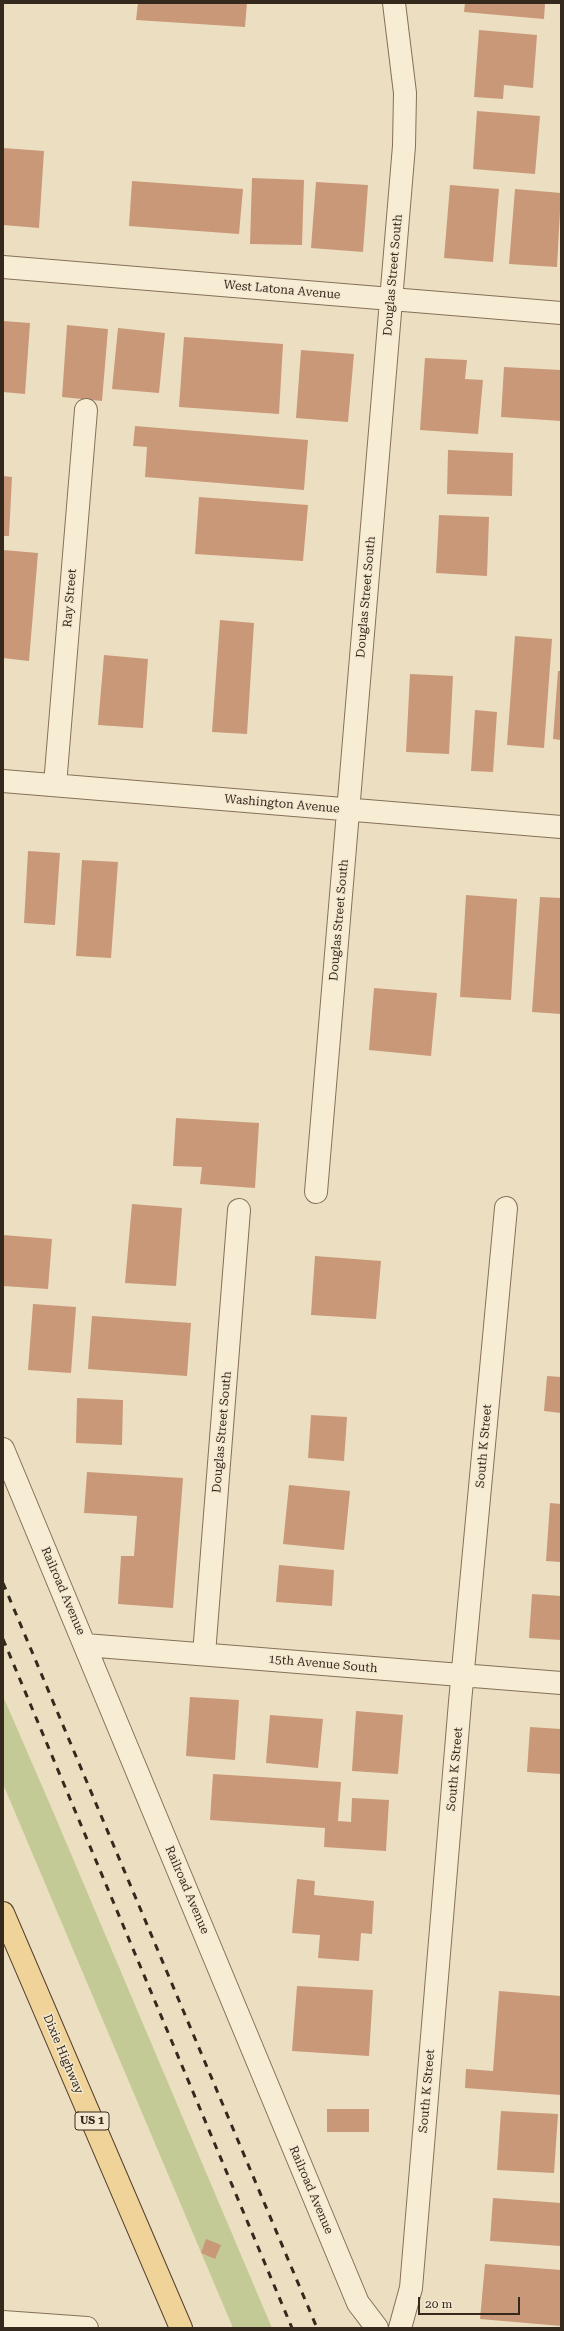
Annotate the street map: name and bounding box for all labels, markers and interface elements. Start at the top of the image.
street label: Douglas Street South [381,214,405,336]
street label: West Latona Avenue [223,278,341,302]
street label: Douglas Street South [354,536,378,658]
street label: Ray Street [60,568,80,628]
street label: Washington Avenue [224,792,340,816]
street label: Douglas Street South [327,859,351,981]
street label: Douglas Street South [210,1371,234,1493]
street label: South K Street [473,1404,495,1488]
street label: Railroad Avenue [38,1545,88,1637]
street label: 15th Avenue South [268,1652,378,1676]
street label: South K Street [444,1727,466,1811]
street label: Railroad Avenue [162,1844,212,1936]
street label: Dixie Highway [40,2012,86,2096]
street label: South K Street [416,2049,438,2133]
road number: US 1 [75,2112,109,2130]
street label: Railroad Avenue [286,2144,336,2236]
scale bar [420,2289,522,2315]
text: 20 m [425,2297,452,2311]

